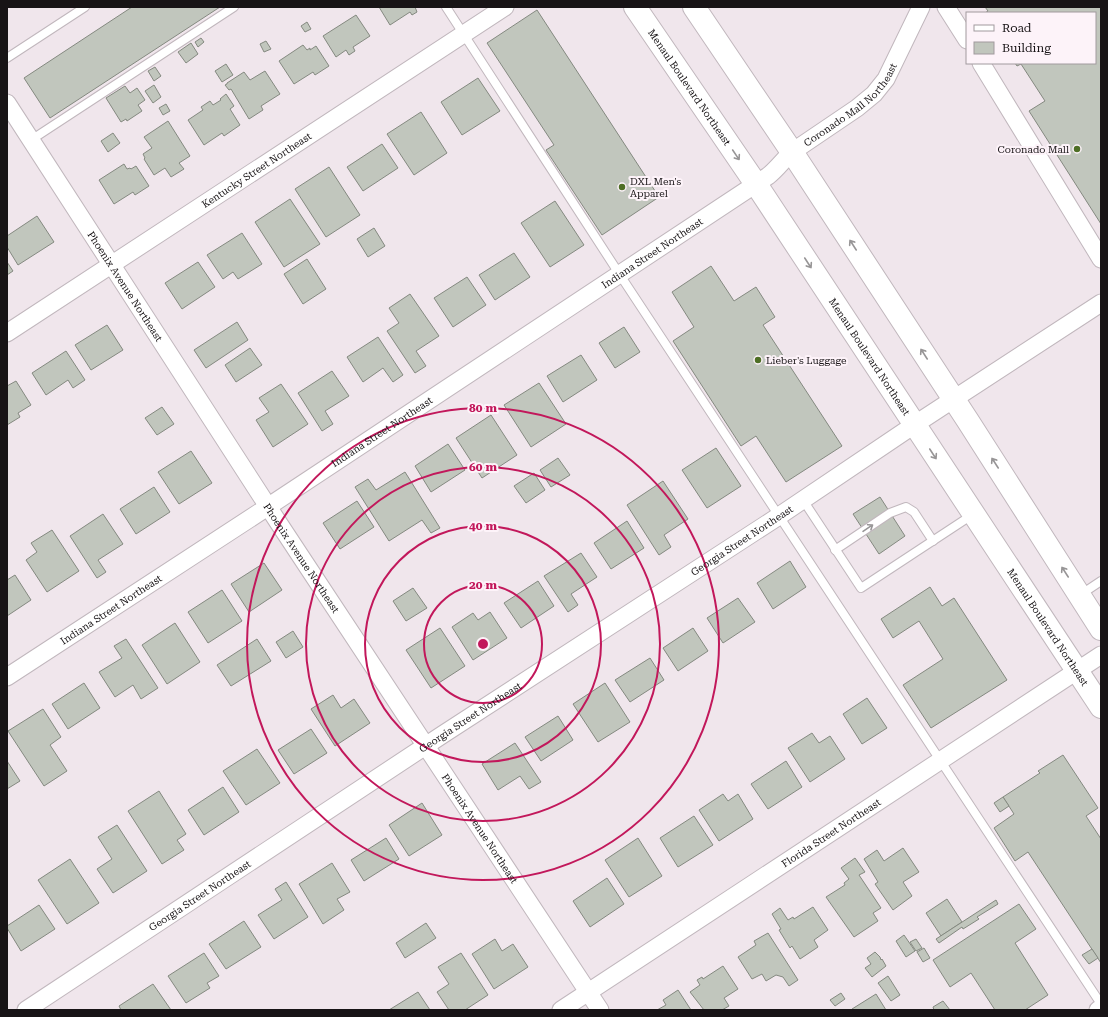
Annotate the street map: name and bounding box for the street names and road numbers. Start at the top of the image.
street label: Menaul Boulevard Northeast [646,27,733,147]
street label: Coronado Mall Northeast [801,61,899,148]
street label: Kentucky Street Northeast [200,130,313,210]
street label: Indiana Street Northeast [599,215,705,290]
street label: Phoenix Avenue Northeast [86,229,165,343]
street label: Menaul Boulevard Northeast [827,296,913,417]
street label: Indiana Street Northeast [329,394,435,469]
street label: Phoenix Avenue Northeast [262,501,342,615]
street label: Georgia Street Northeast [688,503,795,577]
street label: Menaul Boulevard Northeast [1006,566,1091,688]
street label: Indiana Street Northeast [58,572,164,646]
street label: Georgia Street Northeast [417,679,523,754]
street label: Phoenix Avenue Northeast [440,772,520,885]
street label: Florida Street Northeast [779,796,883,869]
street label: Georgia Street Northeast [147,858,253,933]

